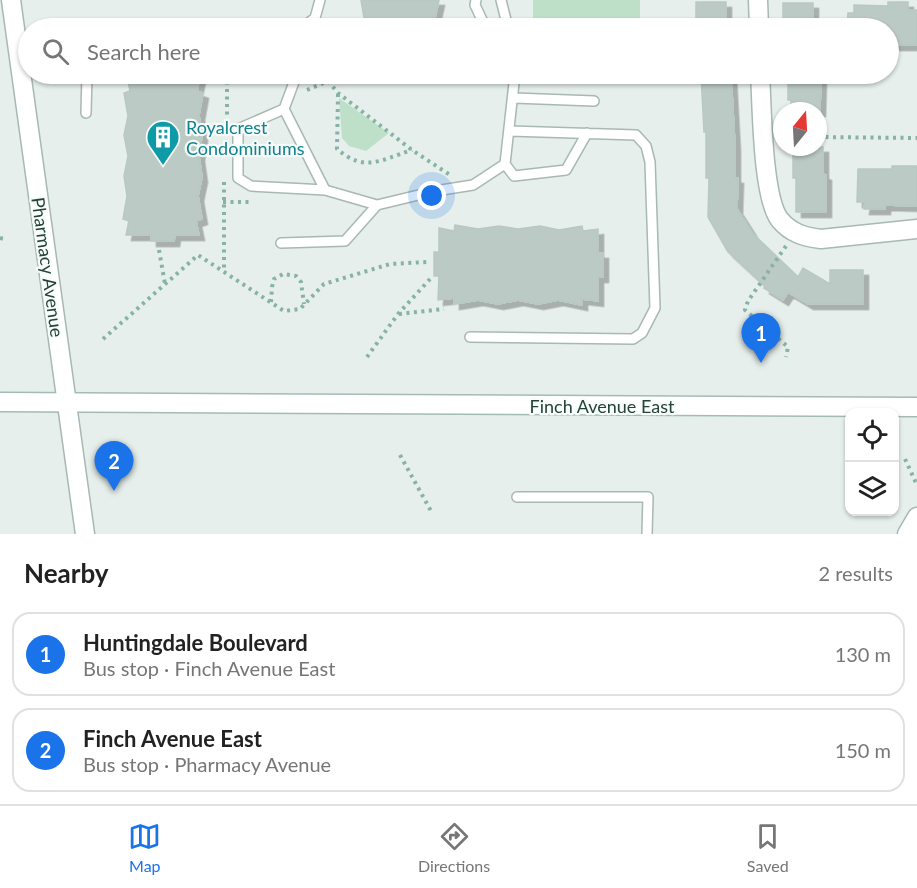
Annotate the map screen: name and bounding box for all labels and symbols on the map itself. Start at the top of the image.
north arrow [773,102,827,156]
place label: Royalcrest Condominiums [186,116,305,159]
building icon: Royalcrest Condominiums [145,119,181,166]
your location [417,181,446,210]
street label: Pharmacy Avenue [27,196,69,338]
pin: 1 [742,314,780,363]
street label: Finch Avenue East [530,395,675,417]
pin: 2 [94,442,134,491]

